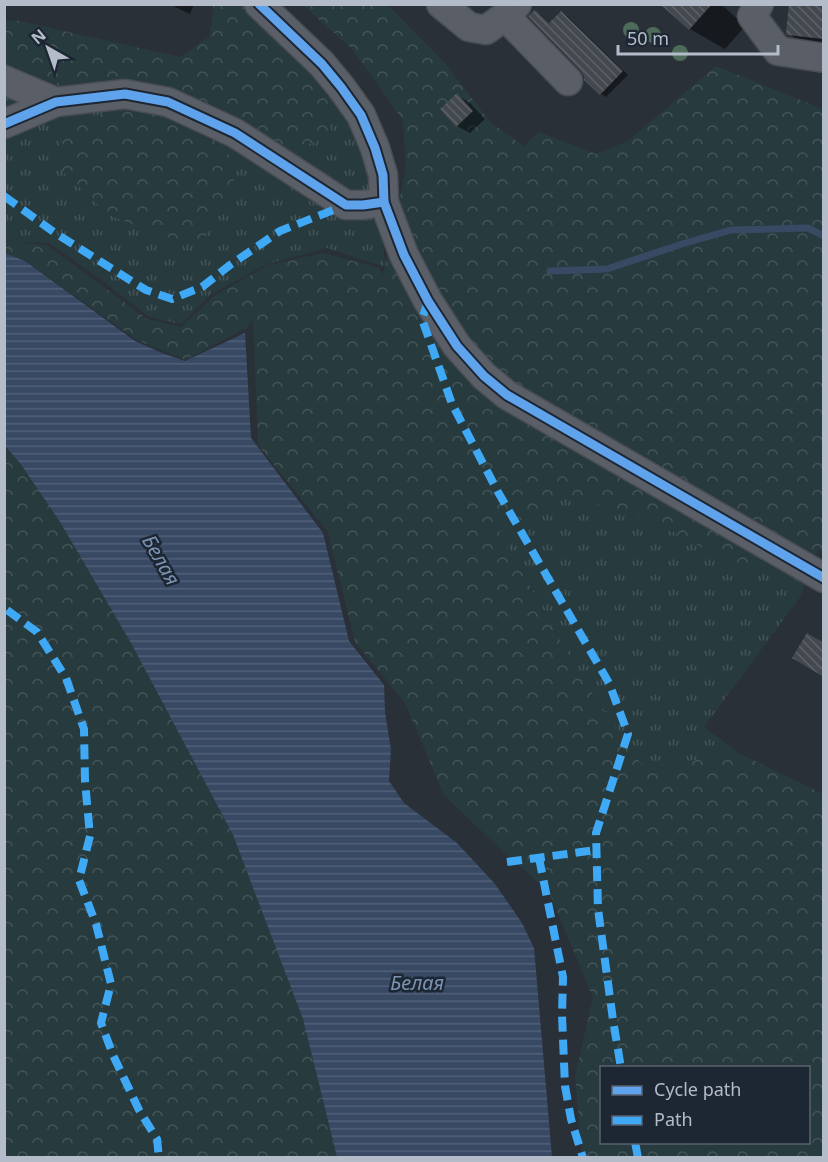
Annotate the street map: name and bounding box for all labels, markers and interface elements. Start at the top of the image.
north arrow [18,18,78,78]
scale bar [618,18,778,56]
text: N [26,24,50,49]
text: 50 m [627,26,669,50]
water label: Белая [136,530,187,590]
water label: Белая [390,969,444,996]
legend [600,1066,810,1144]
text: Cycle path [654,1077,741,1101]
text: Path [654,1107,693,1131]

